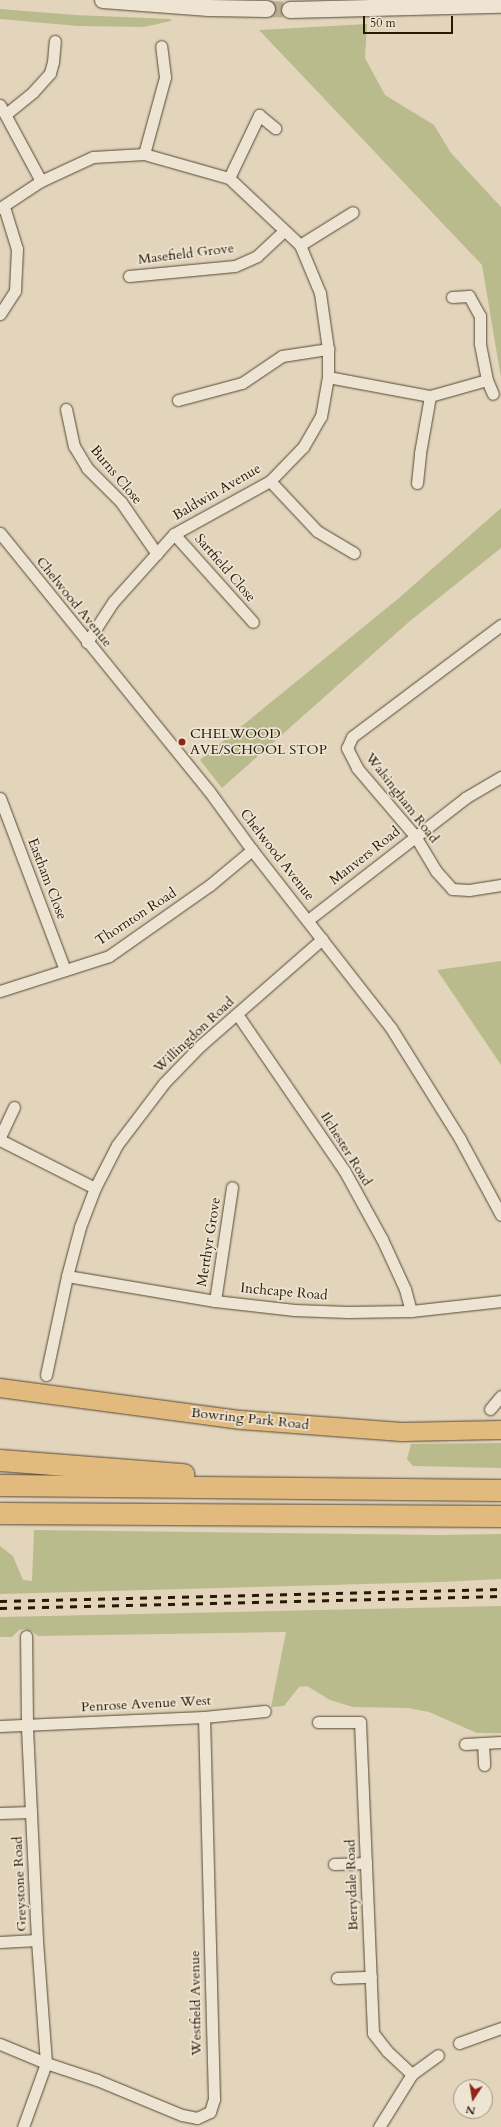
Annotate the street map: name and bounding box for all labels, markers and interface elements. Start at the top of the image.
scale bar [365,8,455,34]
text: 50 m [370,15,396,31]
street label: Masefield Grove [137,240,235,268]
street label: Burns Close [87,442,145,508]
street label: Baldwin Avenue [170,460,264,524]
street label: Sartfield Close [191,531,259,605]
street label: Chelwood Avenue [32,553,116,651]
place label: CHELWOOD AVE/SCHOOL STOP [190,726,327,758]
marker: CHELWOOD AVE/SCHOOL STOP [177,737,187,747]
street label: Walsingham Road [362,750,442,846]
street label: Chelwood Avenue [236,806,318,904]
street label: Manvers Road [326,823,404,889]
street label: Eastham Close [24,836,70,922]
street label: Thornton Road [92,885,180,949]
street label: Willingdon Road [150,993,238,1077]
street label: Ilchester Road [317,1109,375,1189]
street label: Merthyr Grove [194,1196,224,1288]
street label: Inchcape Road [240,1280,328,1304]
street label: Bowring Park Road [190,1404,310,1434]
street label: Penrose Avenue West [81,1692,211,1716]
street label: Greystone Road [9,1836,31,1932]
street label: Berrydale Road [342,1839,362,1931]
street label: Westfield Avenue [187,1950,205,2056]
north arrow [453,2079,493,2119]
text: N [464,2102,477,2119]

